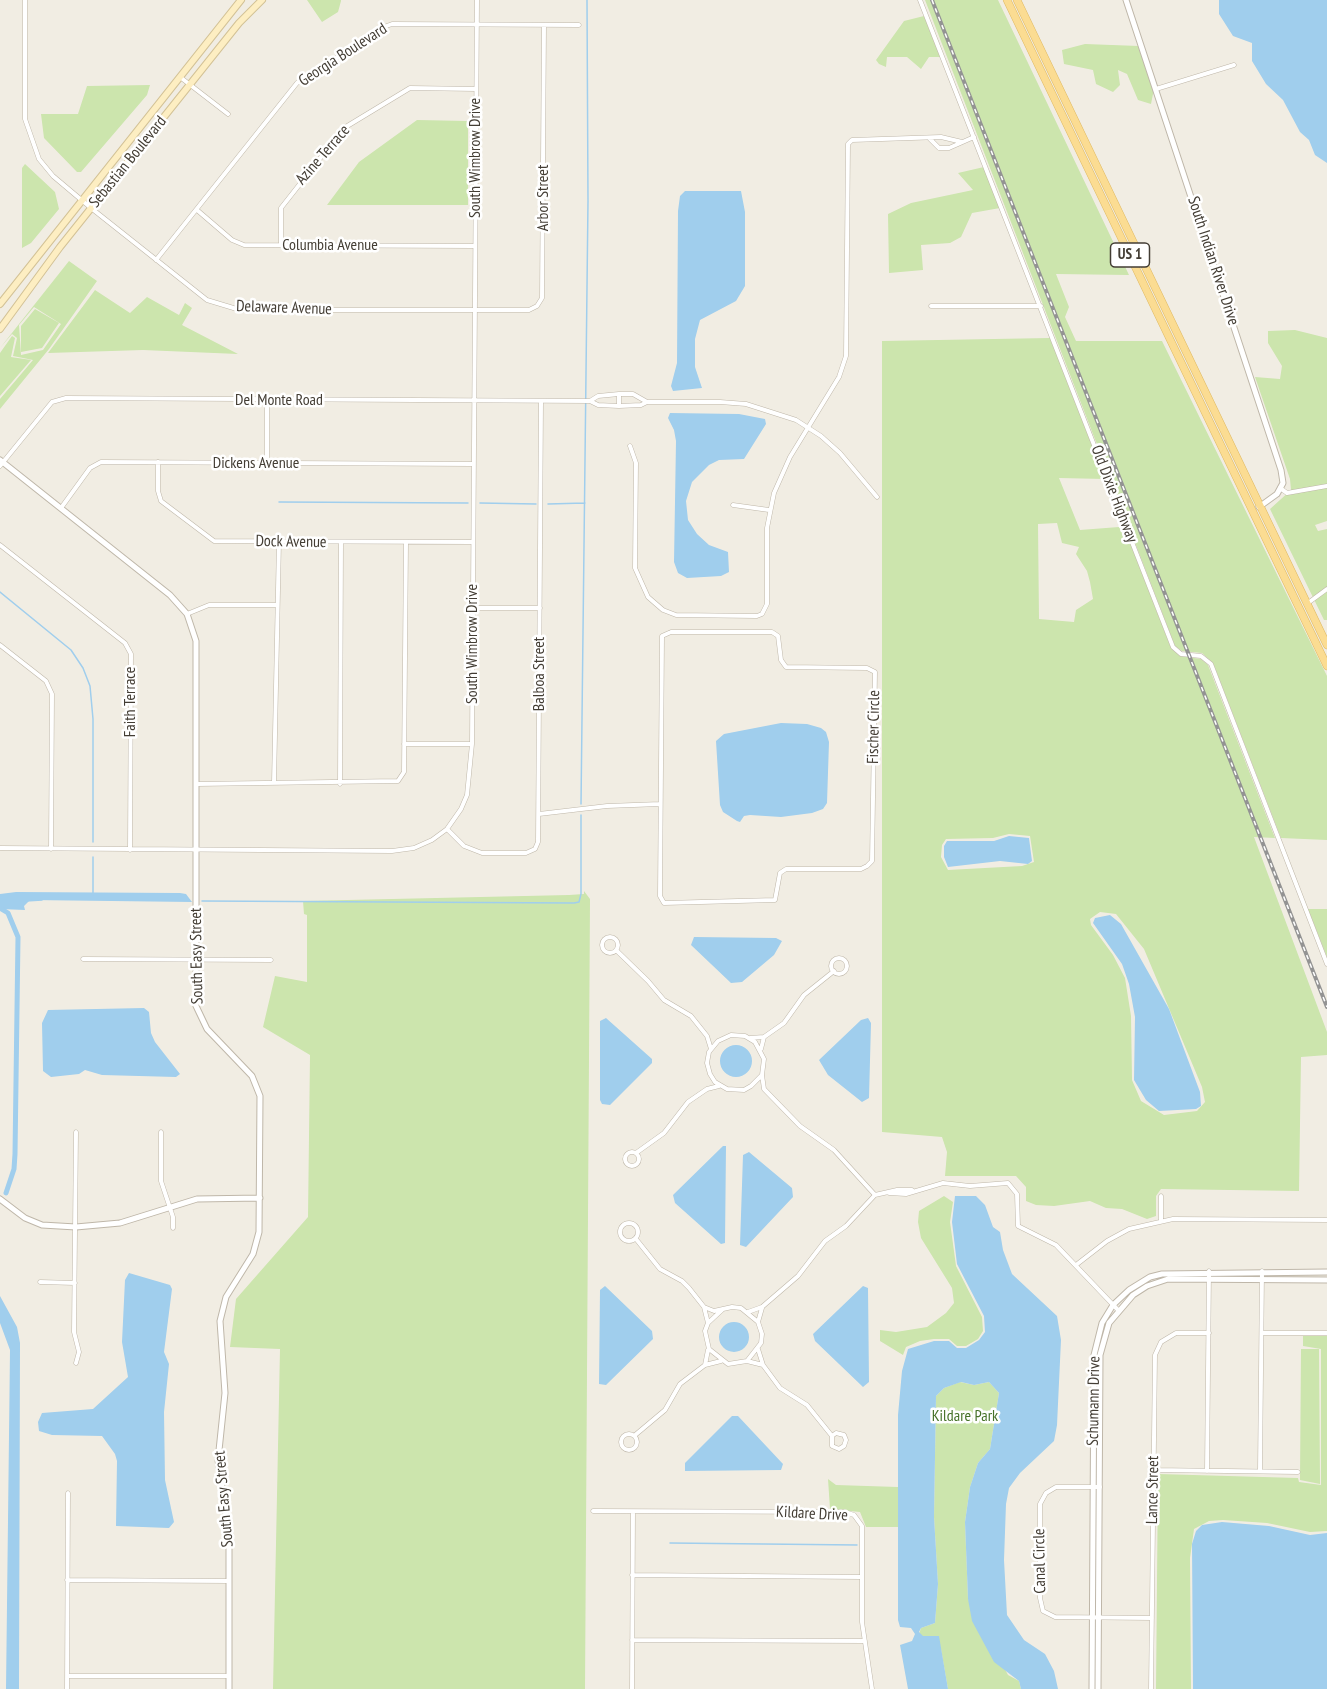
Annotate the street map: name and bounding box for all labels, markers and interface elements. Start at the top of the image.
street label: Georgia Boulevard [295,19,391,91]
street label: South Wimbrow Drive [465,98,485,218]
street label: Sebastian Boulevard [85,112,171,212]
street label: Azine Terrace [292,121,354,189]
street label: Arbor Street [533,165,553,231]
street label: South Indian River Drive [1183,194,1243,328]
street label: Columbia Avenue [282,235,378,255]
road number: US 1 [1110,243,1150,267]
street label: Delaware Avenue [236,297,332,319]
street label: Del Monte Road [235,390,323,410]
street label: Old Dixie Highway [1087,443,1141,545]
street label: Dickens Avenue [213,453,299,473]
street label: Dock Avenue [255,532,327,552]
street label: South Wimbrow Drive [462,584,482,704]
street label: Balboa Street [529,637,549,711]
street label: Faith Terrace [120,667,140,737]
street label: Fischer Circle [864,690,884,764]
street label: South Easy Street [187,907,207,1005]
street label: Schumann Drive [1084,1356,1104,1446]
park label: Kildare Park [932,1406,998,1426]
street label: South Easy Street [210,1450,238,1548]
street label: Lance Street [1143,1456,1163,1524]
street label: Kildare Drive [776,1503,848,1525]
street label: Canal Circle [1030,1528,1050,1594]

